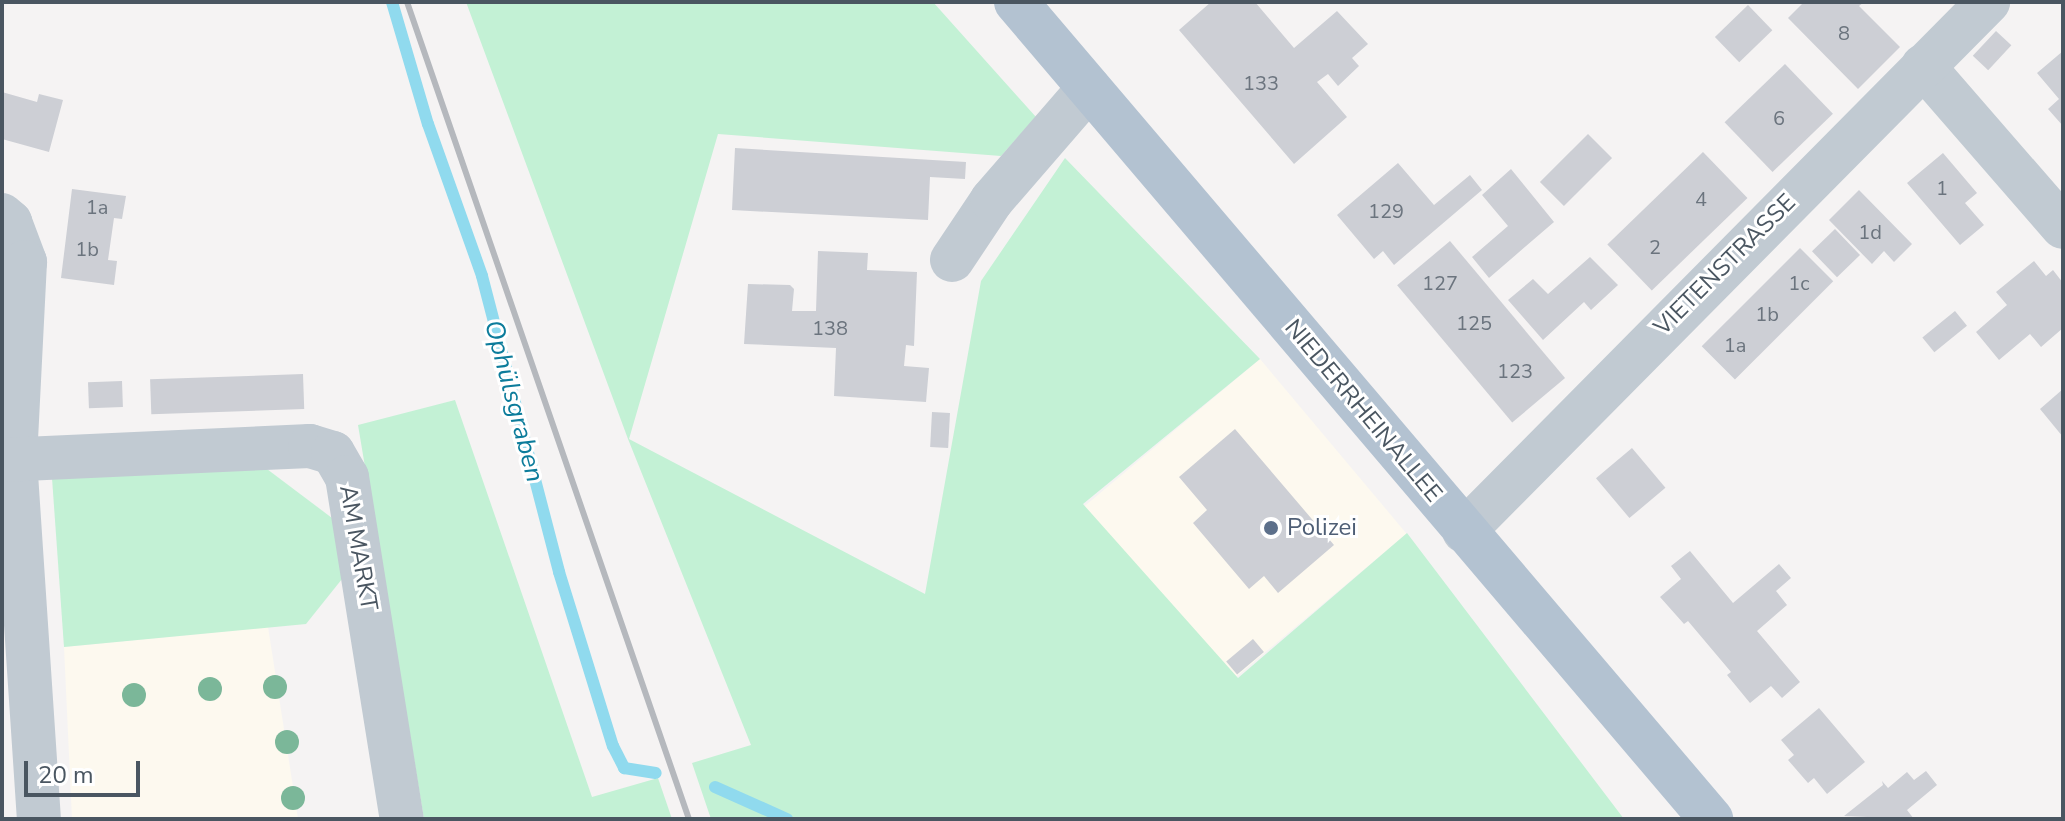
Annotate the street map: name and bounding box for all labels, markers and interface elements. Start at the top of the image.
house number: 8 [1838,21,1850,45]
house number: 133 [1243,71,1279,95]
house number: 6 [1773,106,1785,130]
house number: 1 [1936,176,1948,200]
house number: 4 [1695,187,1707,211]
street label: VIETENSTRASSE [1648,188,1802,342]
house number: 1a [86,195,108,219]
house number: 129 [1368,199,1404,223]
house number: 1d [1858,220,1882,244]
house number: 2 [1649,235,1661,259]
house number: 1b [75,237,99,261]
house number: 127 [1422,271,1458,295]
house number: 1c [1788,271,1810,295]
house number: 1b [1755,302,1779,326]
house number: 125 [1456,311,1492,335]
street label: NIEDERRHEINALLEE [1278,314,1448,508]
house number: 138 [812,316,848,340]
water label: Ophülsgraben [477,317,551,485]
house number: 1a [1724,333,1746,357]
house number: 123 [1497,359,1533,383]
street label: AM MARKT [333,483,383,613]
place label: Polizei [1287,514,1357,542]
marker: Polizei [1262,519,1280,537]
scale bar [28,745,144,795]
text: 20 m [38,759,94,791]

